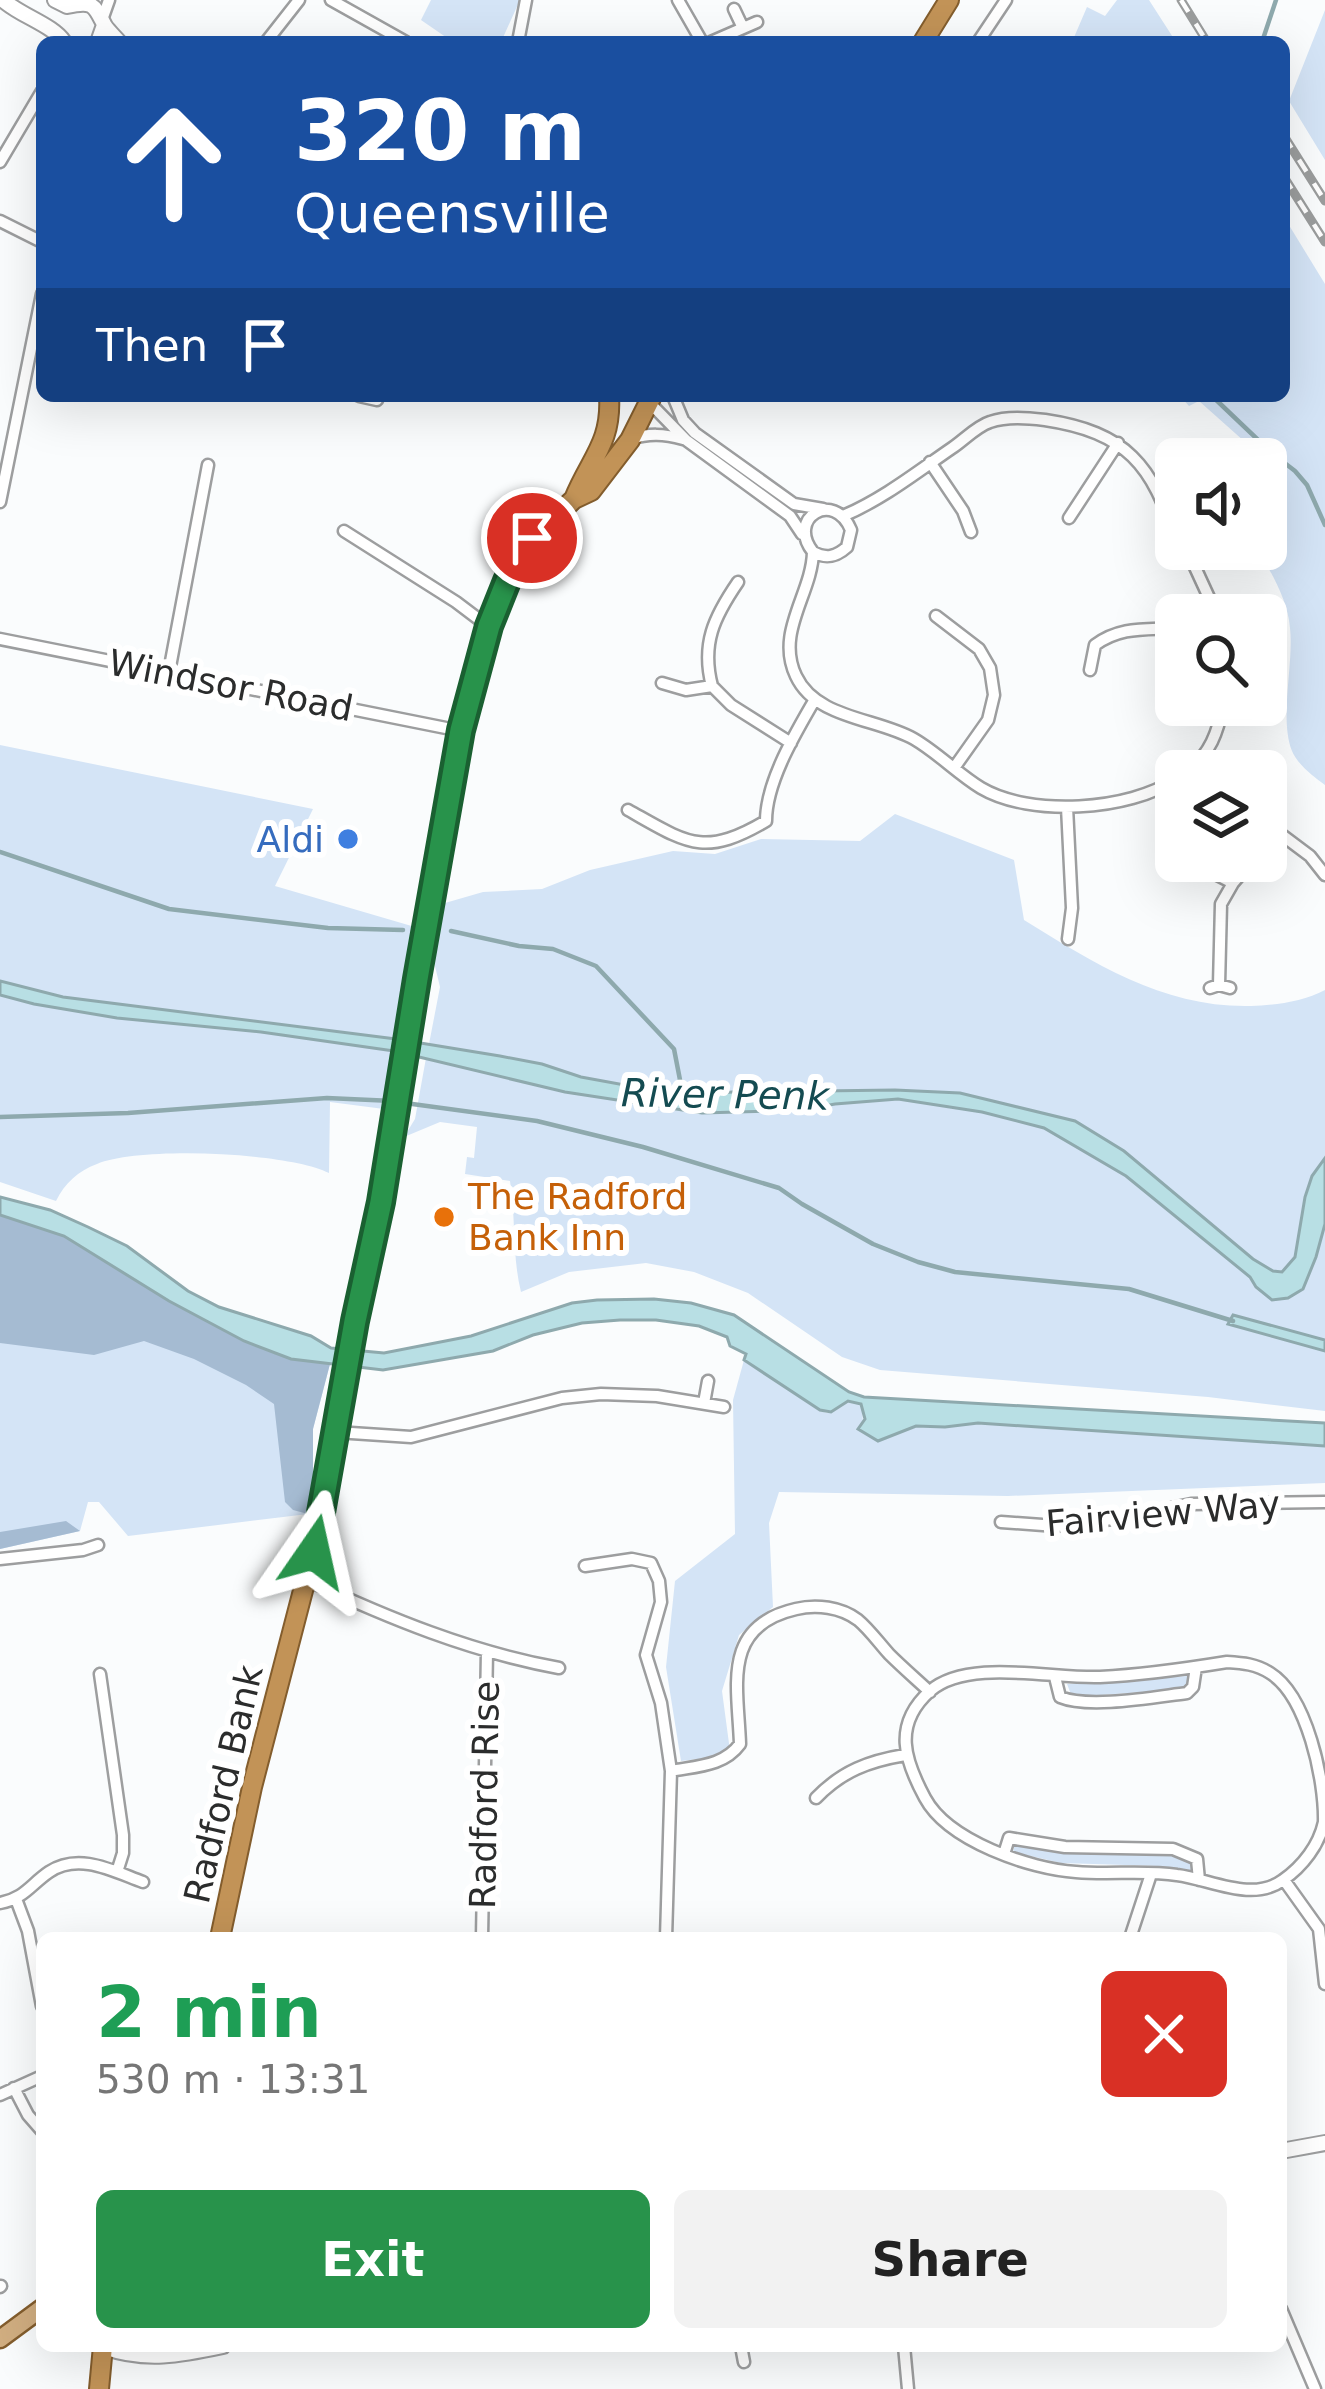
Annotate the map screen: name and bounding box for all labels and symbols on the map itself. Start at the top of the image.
pin [481,487,583,589]
street label: Windsor Road [105,642,356,729]
place label: Aldi [257,819,324,860]
marker: Aldi [335,826,361,852]
water label: River Penk [620,1070,831,1119]
place label: The Radford Bank Inn [467,1176,687,1258]
marker: The Radford Bank Inn [431,1204,457,1230]
street label: Fairview Way [1044,1483,1282,1544]
position arrow [251,1489,377,1615]
street label: Radford Bank [176,1661,271,1907]
street label: Radford Rise [462,1681,507,1909]

